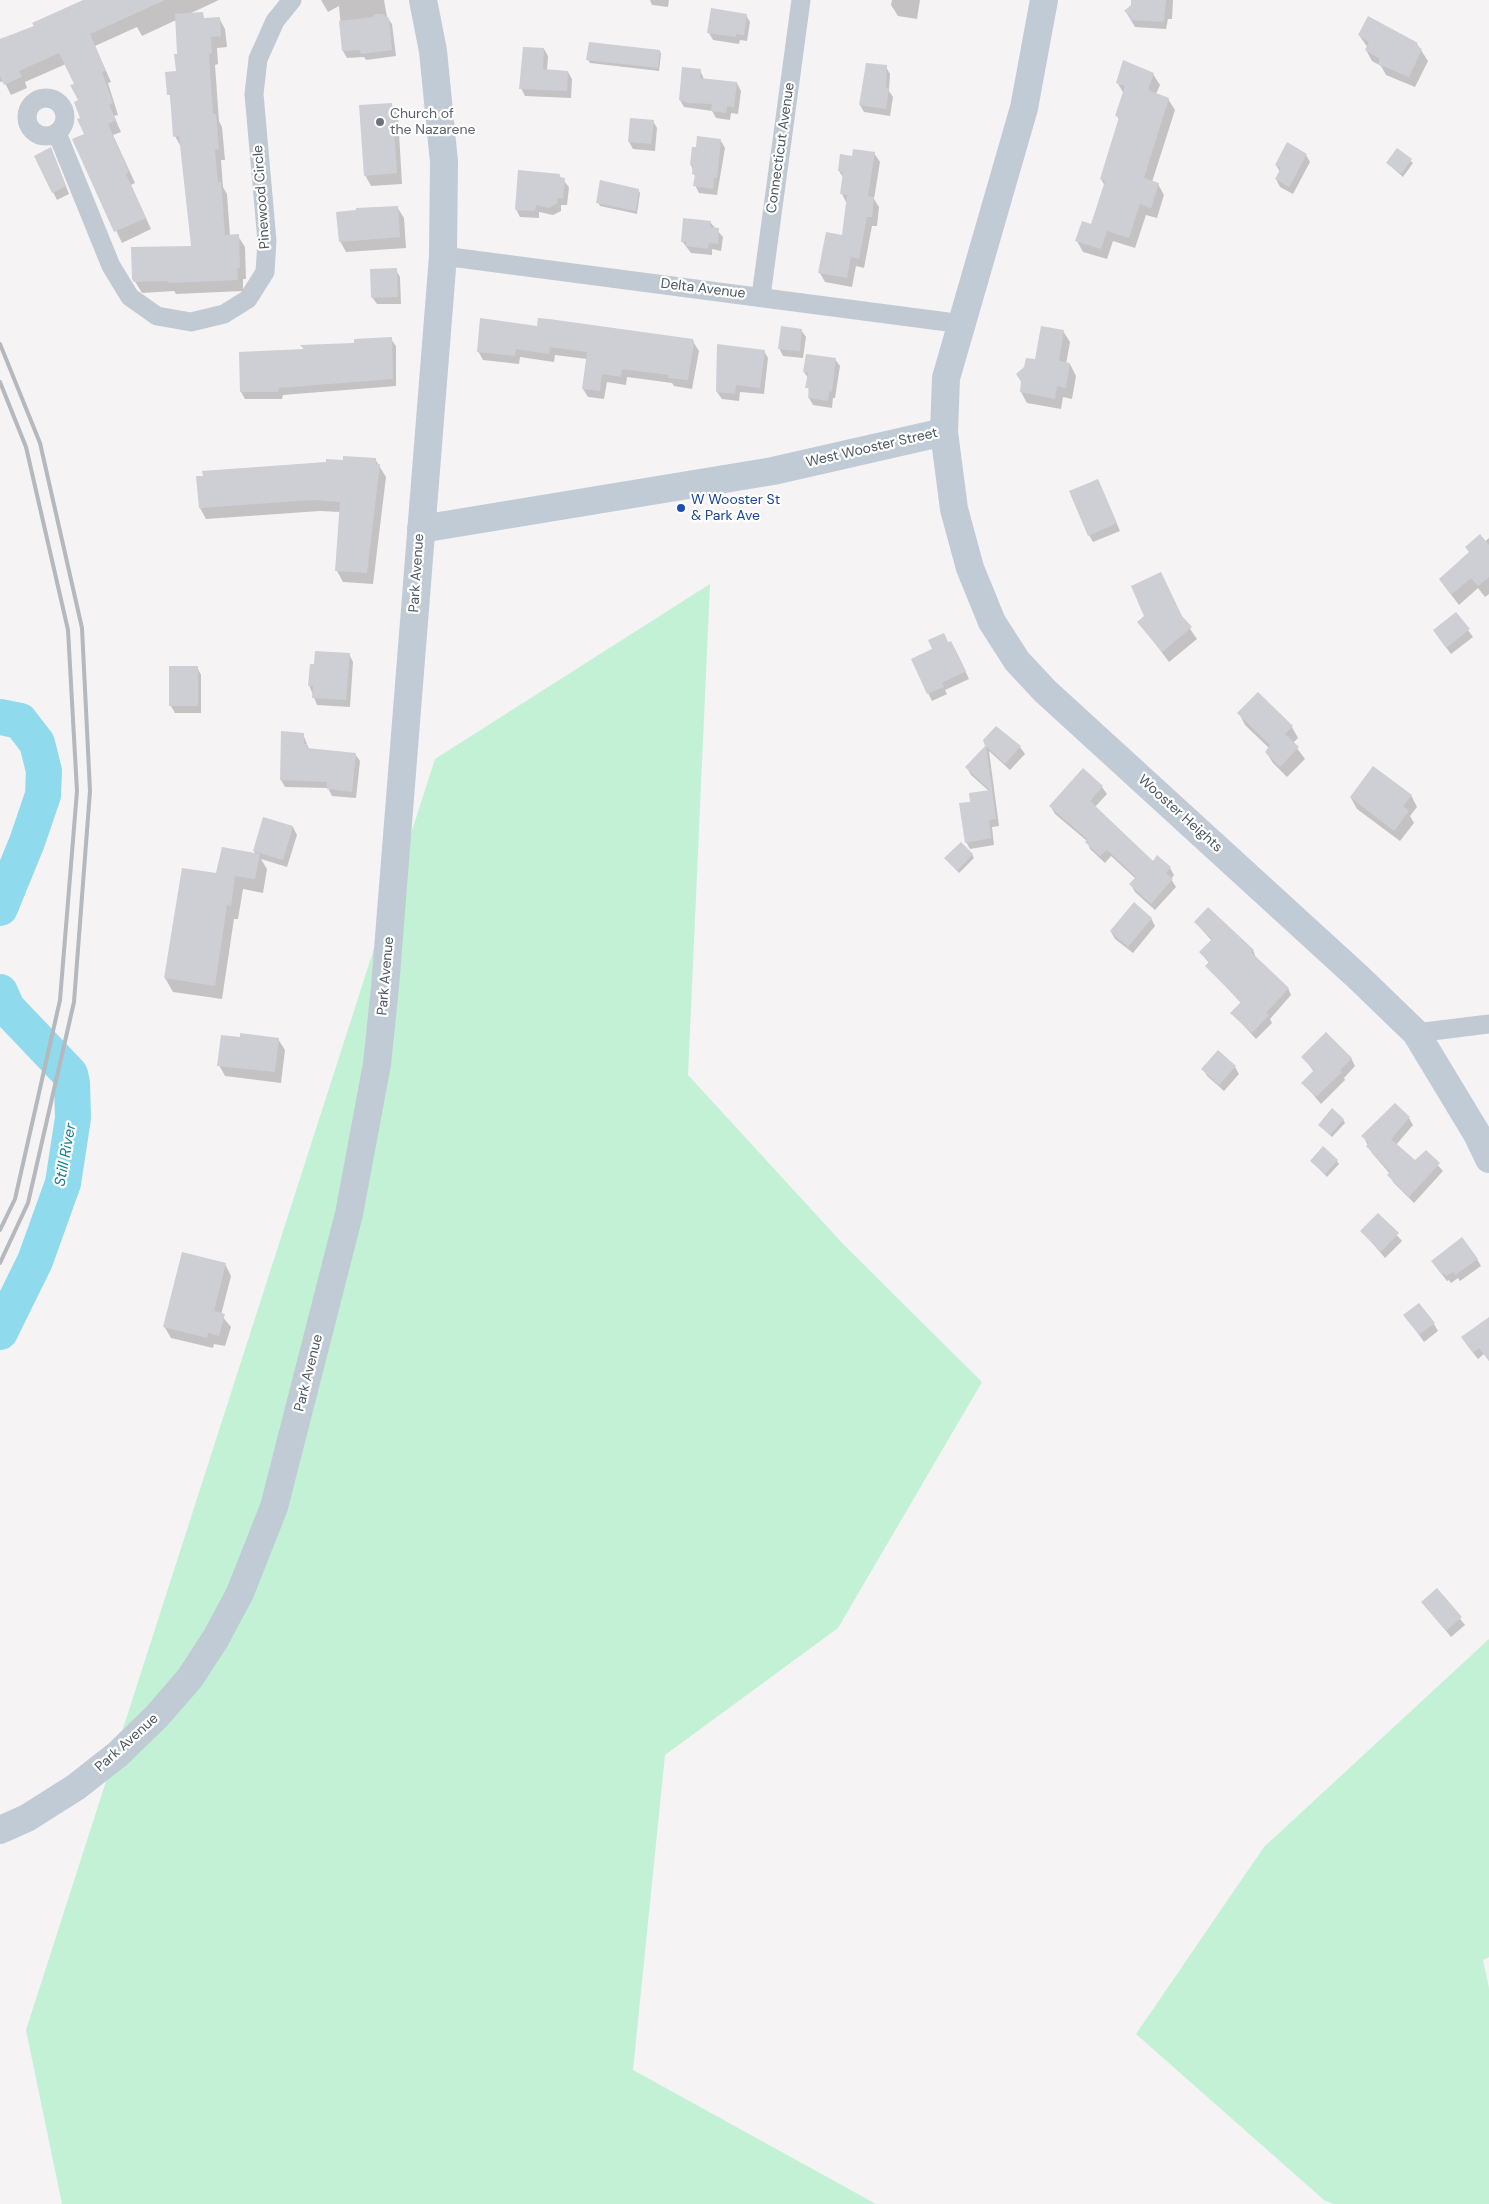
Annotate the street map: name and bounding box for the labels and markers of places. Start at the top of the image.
place label: Church of the Nazarene [390,106,475,138]
marker: Church of the Nazarene [374,116,386,128]
place label: W Wooster St & Park Ave [691,492,780,524]
marker: W Wooster St & Park Ave [675,502,687,514]

